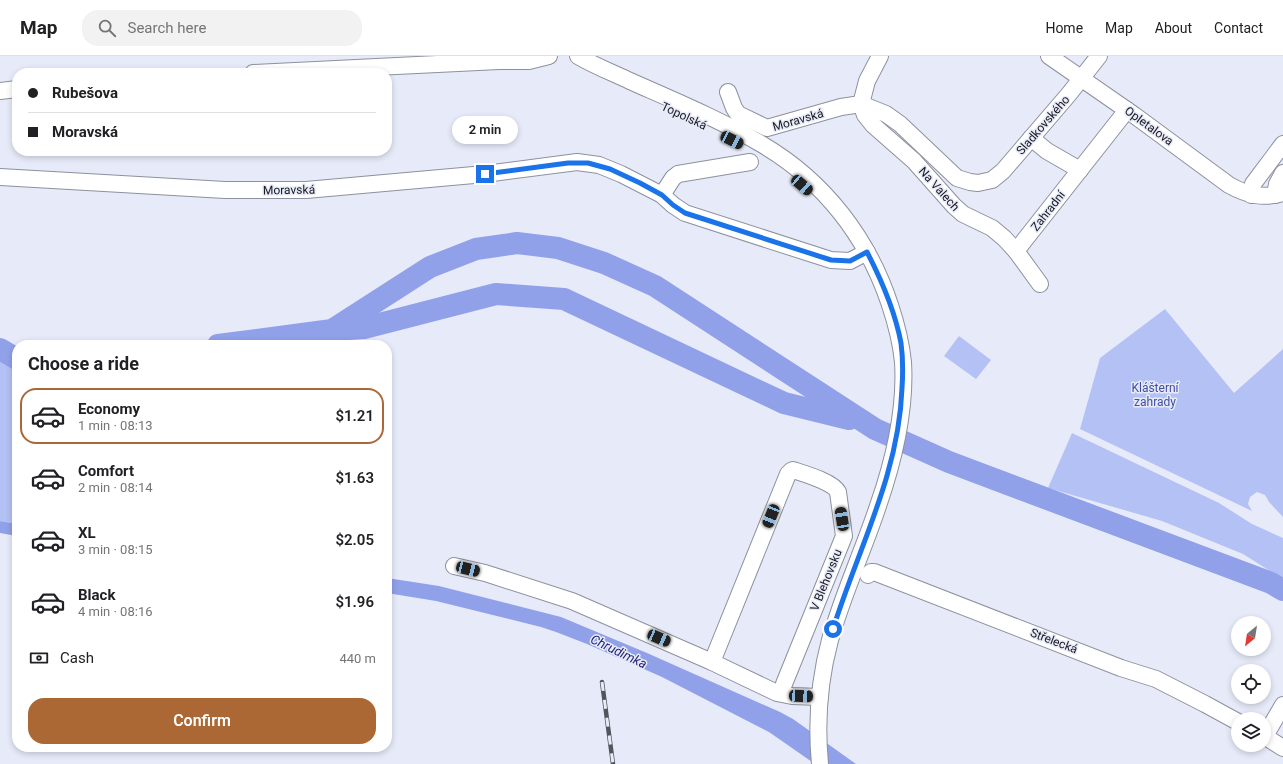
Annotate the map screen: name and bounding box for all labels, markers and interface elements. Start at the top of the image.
search box [82,10,362,46]
text: Map [20,16,58,39]
icon: search [96,17,118,39]
text: Search here [128,19,206,37]
text: Home [1045,20,1083,36]
text: Map [1105,20,1133,36]
text: About [1155,20,1192,36]
text: Contact [1214,20,1263,36]
text: Rubešova [52,84,118,102]
street label: Sladkovského [1013,92,1073,158]
street label: Topolská [659,99,709,133]
street label: Opletalova [1122,104,1176,148]
street label: Moravská [771,106,825,134]
callout: 2 min [452,116,518,144]
text: 2 min [469,122,501,137]
text: Moravská [52,123,118,141]
car [719,129,745,151]
street label: Na Valech [916,164,962,214]
route end [476,165,494,183]
car [789,173,815,197]
street label: Moravská [263,183,315,197]
street label: Zahradní [1028,187,1069,234]
text: Choose a ride [28,353,139,374]
park label: Klášterní zahrady [1131,381,1180,409]
icon: car [30,398,66,434]
text: Economy [78,400,140,418]
text: $1.21 [335,407,374,425]
text: 1 min · 08:13 [78,418,153,433]
icon: car [30,460,66,496]
text: Comfort [78,462,134,480]
text: $1.63 [335,469,374,487]
text: 2 min · 08:14 [78,480,153,495]
car [761,503,781,529]
car [834,506,850,532]
icon: car [30,522,66,558]
text: XL [78,524,96,542]
text: $2.05 [335,531,374,549]
text: 3 min · 08:15 [78,542,153,557]
street label: V Blehovsku [807,547,845,613]
car [455,560,481,578]
icon: car [30,584,66,620]
text: Black [78,586,115,604]
text: $1.96 [335,593,374,611]
text: 4 min · 08:16 [78,604,153,619]
north arrow [1231,616,1271,656]
map controls [1231,616,1271,752]
route start [824,620,842,638]
street label: Střelecká [1028,626,1080,656]
car [646,628,672,648]
water label: Chrudimka [588,631,650,672]
icon: cash [28,647,50,669]
text: Cash [60,649,94,667]
text: 440 m [339,651,376,666]
button: locate [1231,664,1271,704]
car [789,689,813,703]
button: Confirm [28,698,376,744]
button: layers [1231,712,1271,752]

